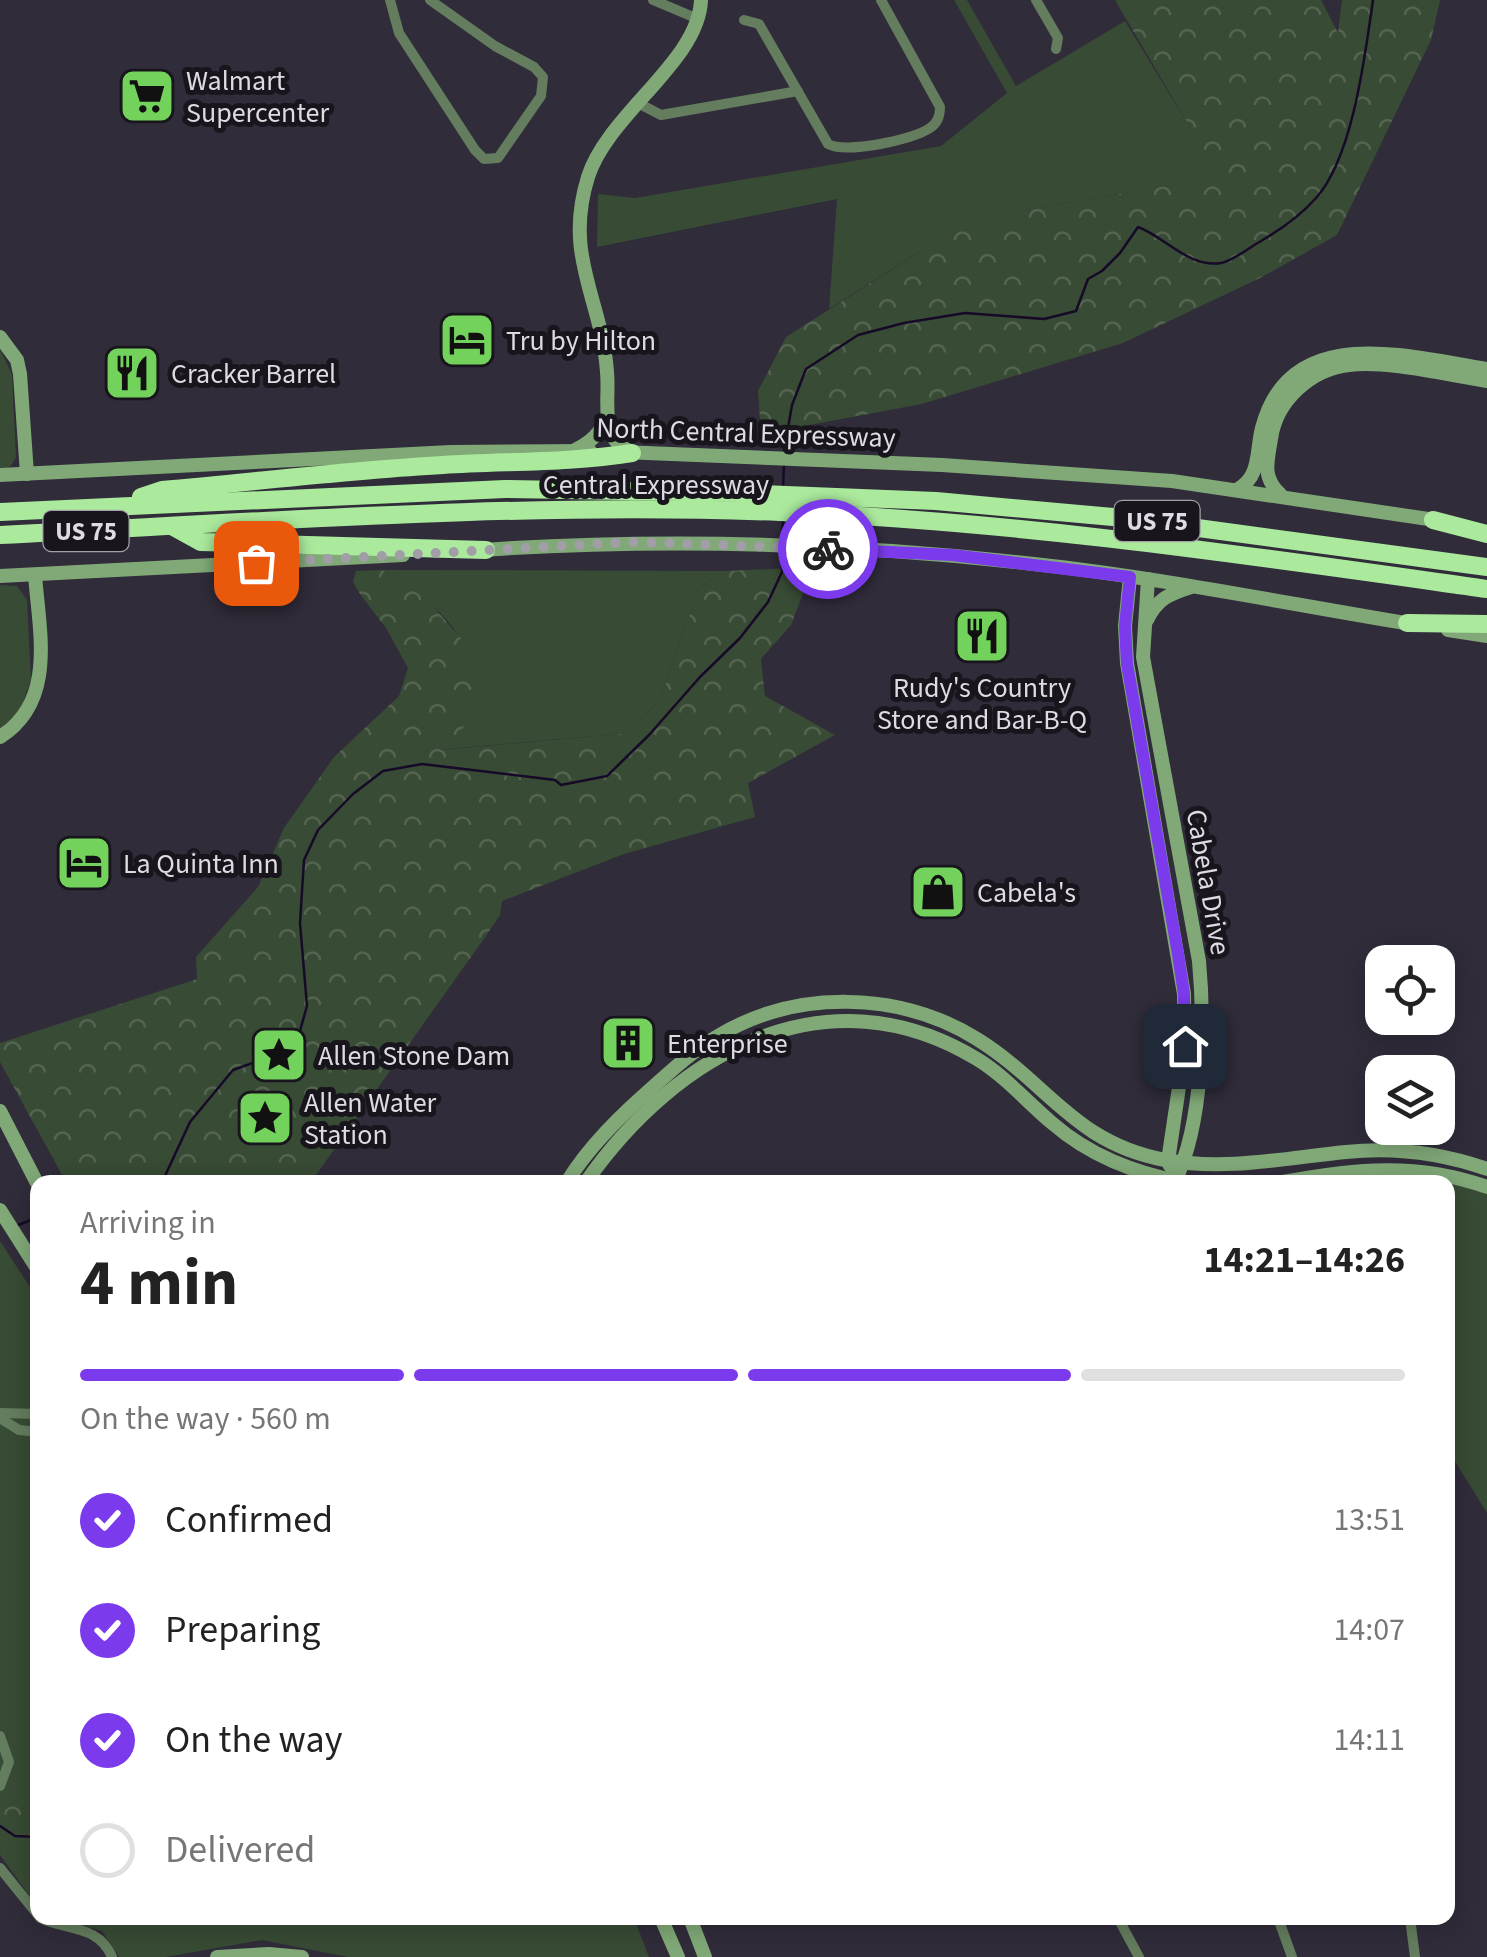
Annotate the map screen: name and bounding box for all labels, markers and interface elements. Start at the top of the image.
place label: Walmart Supercenter [186,61,329,133]
supermarket icon: Walmart Supercenter [117,66,177,126]
hotel icon: Tru by Hilton [437,310,497,370]
place label: Tru by Hilton [506,321,656,361]
restaurant icon: Cracker Barrel [102,343,162,403]
place label: Cracker Barrel [171,354,336,394]
street label: North Central Expressway [596,408,896,458]
street label: Central Expressway [543,465,769,505]
courier [778,499,878,599]
road number: US 75 [1114,501,1200,541]
road number: US 75 [44,511,128,551]
pin [214,521,299,606]
icon: bike [801,522,856,577]
icon: bag [229,536,284,591]
restaurant icon: Rudy's Country Store and Bar-B-Q [952,606,1012,666]
place label: Rudy's Country Store and Bar-B-Q [877,668,1087,740]
street label: Cabela Drive [1176,806,1240,958]
hotel icon: La Quinta Inn [54,833,114,893]
place label: La Quinta Inn [123,844,279,884]
shop icon: Cabela's [908,862,968,922]
place label: Cabela's [977,873,1076,913]
map controls [1365,945,1455,1145]
button: locate [1365,945,1455,1035]
pin [1143,1004,1228,1089]
building icon: Enterprise [598,1013,658,1073]
icon: home [1158,1019,1213,1074]
place label: Enterprise [667,1024,788,1064]
place icon: Allen Stone Dam [249,1025,309,1085]
place label: Allen Stone Dam [318,1036,510,1076]
button: layers [1365,1055,1455,1145]
place label: Allen Water Station [304,1083,437,1155]
place icon: Allen Water Station [235,1088,295,1148]
text: Arriving in [80,1200,216,1246]
text: 14:21–14:26 [1203,1233,1405,1287]
text: 4 min [80,1237,238,1330]
text: On the way · 560 m [80,1396,331,1442]
icon: check [80,1493,135,1548]
text: Confirmed [165,1493,333,1547]
text: 13:51 [1333,1497,1405,1543]
icon: check [80,1603,135,1658]
text: Preparing [165,1603,320,1657]
text: 14:07 [1333,1607,1405,1653]
icon: check [80,1713,135,1768]
text: On the way [165,1713,342,1767]
text: 14:11 [1333,1717,1405,1763]
text: Delivered [165,1823,315,1877]

